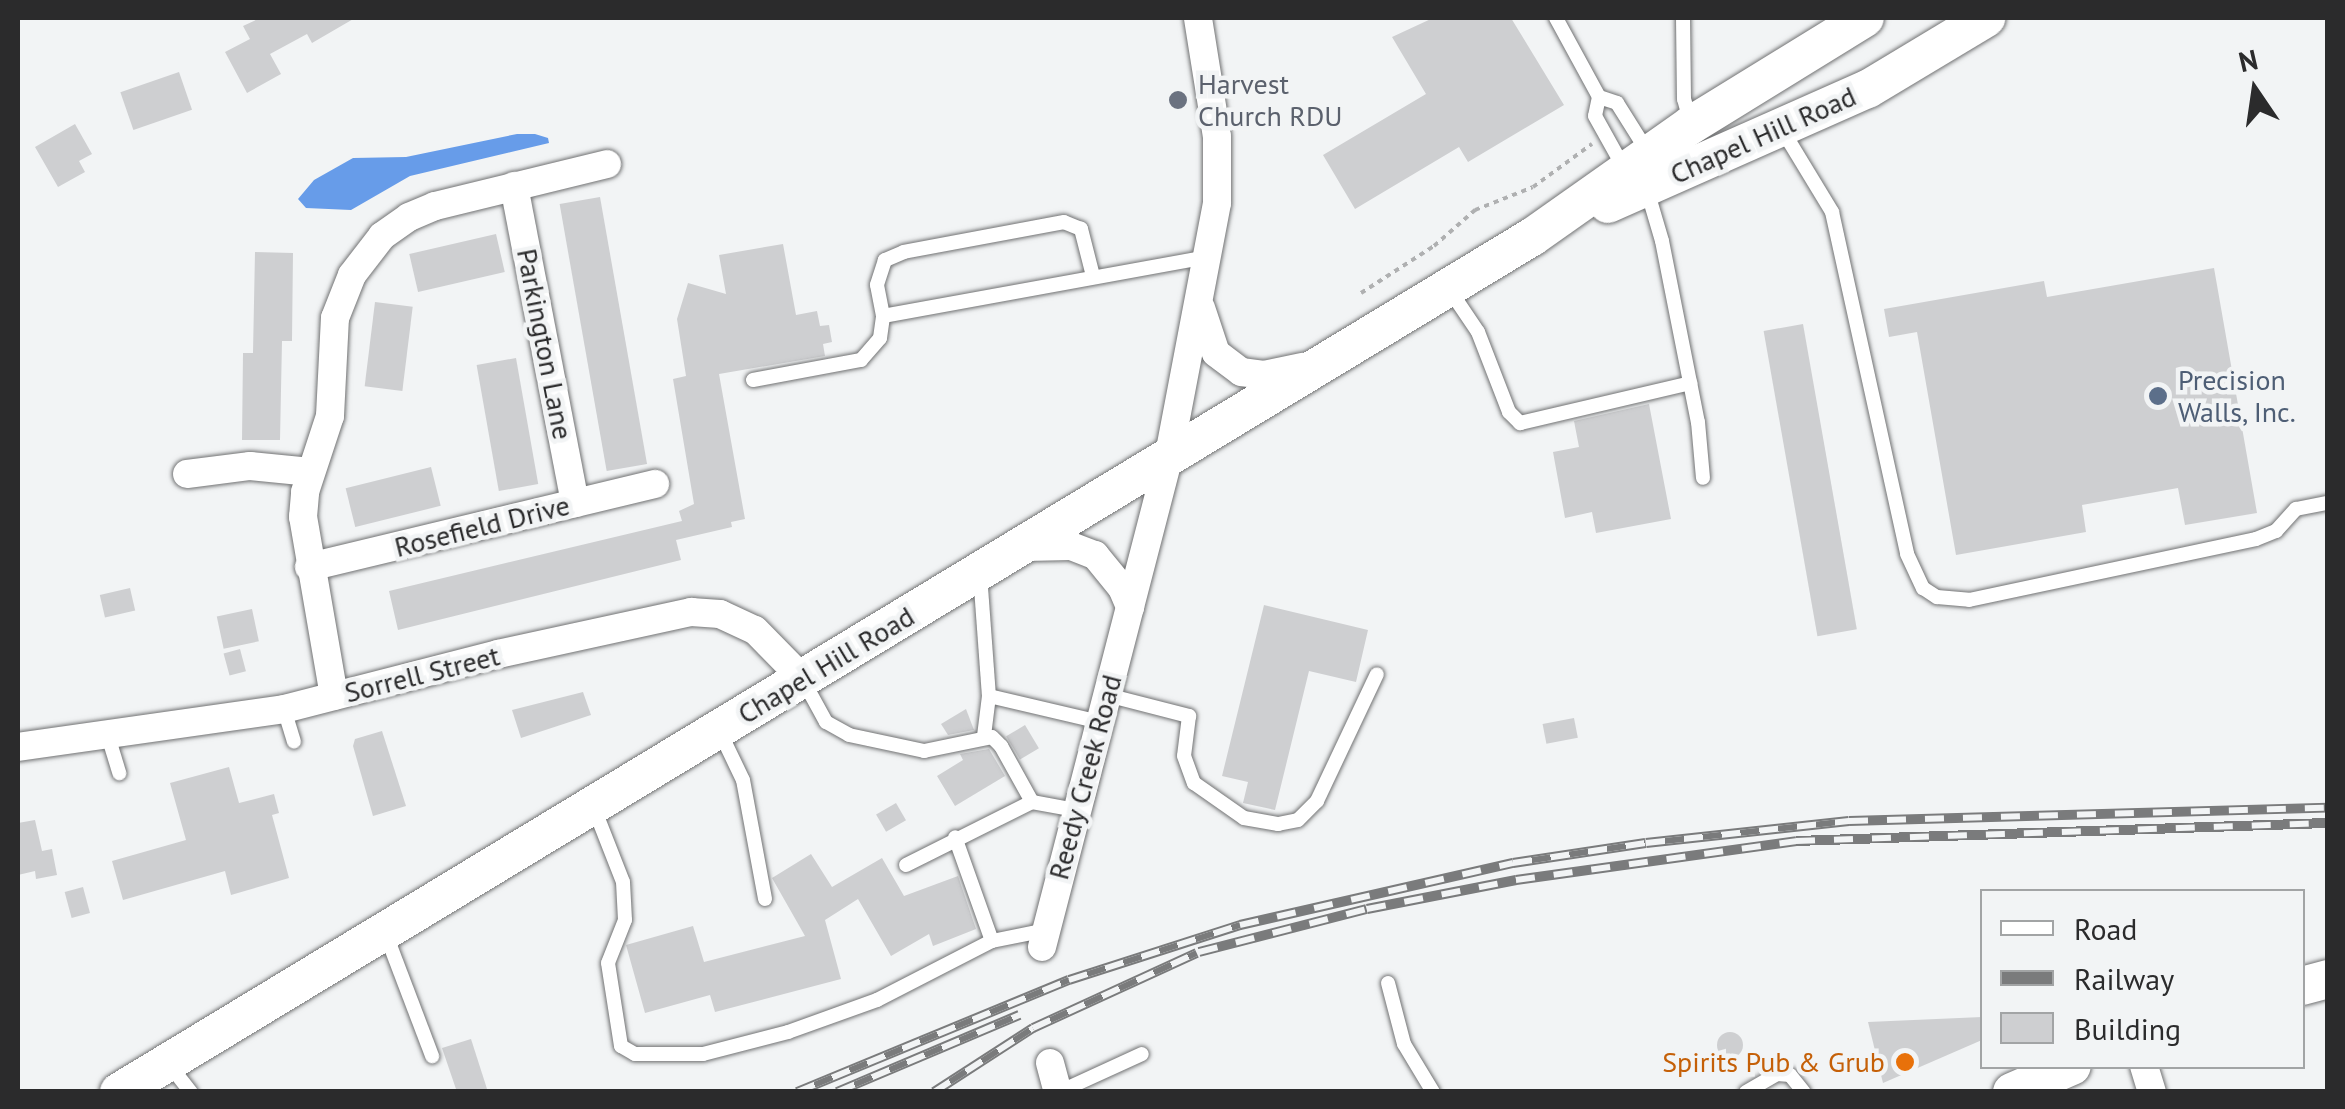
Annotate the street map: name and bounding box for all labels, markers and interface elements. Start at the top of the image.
north arrow [2205,40,2305,140]
text: N [2235,40,2261,80]
place label: Harvest Church RDU [1198,67,1343,133]
street label: Chapel Hill Road [1665,79,1861,191]
marker: Harvest Church RDU [1167,89,1189,111]
street label: Parkington Lane [510,246,580,442]
place label: Precision Walls, Inc. [2178,363,2298,429]
marker: Precision Walls, Inc. [2147,385,2169,407]
street label: Rosefield Drive [391,488,573,564]
street label: Chapel Hill Road [732,599,920,731]
street label: Sorrell Street [341,639,503,709]
street label: Reedy Creek Road [1041,670,1129,884]
legend [1980,889,2305,1069]
text: Road [2074,909,2138,948]
text: Railway [2074,959,2174,998]
text: Building [2074,1009,2181,1048]
place label: Spirits Pub & Grub [1662,1045,1885,1079]
marker: Spirits Pub & Grub [1894,1051,1916,1073]

